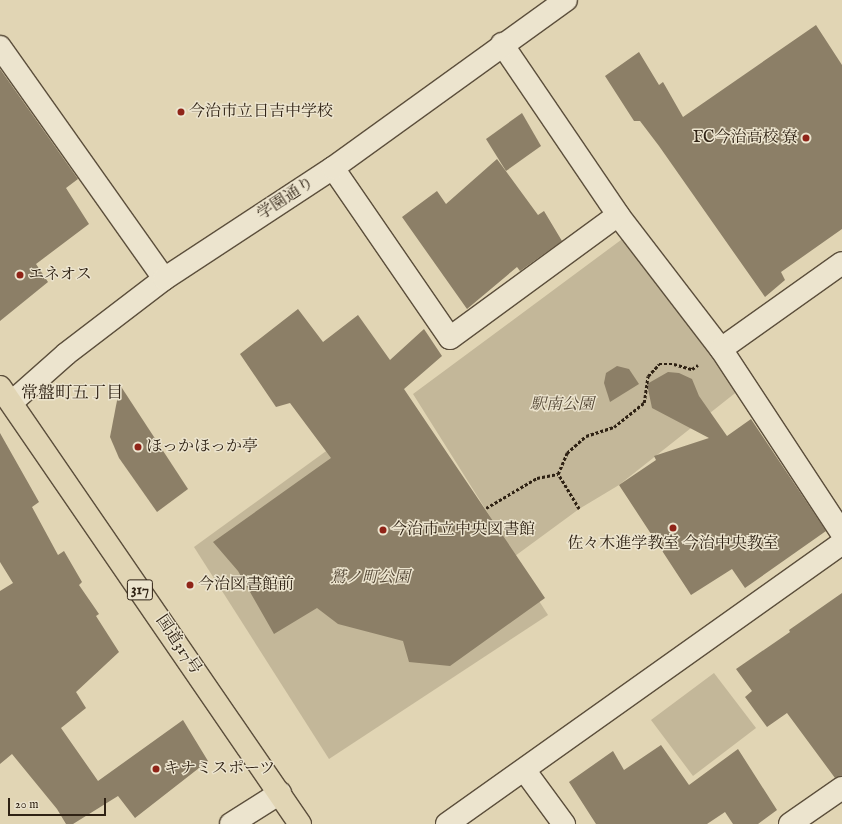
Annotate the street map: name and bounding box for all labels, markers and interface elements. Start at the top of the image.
place label: 今治市立日吉中学校 [189,102,333,122]
marker: 今治市立日吉中学校 [176,107,186,117]
place label: FC今治高校 寮 [693,128,798,148]
marker: FC今治高校 寮 [801,133,811,143]
street label: 学園通り [254,174,318,224]
place label: エネオス [28,265,92,285]
marker: エネオス [15,270,25,280]
district label: 常盤町五丁目 [21,384,123,404]
park label: 駅南公園 [530,395,594,415]
place label: ほっかほっか亭 [146,437,258,457]
marker: ほっかほっか亭 [133,442,143,452]
place label: 今治市立中央図書館 [391,520,535,540]
marker: 佐々木進学教室 今治中央教室 [668,523,678,533]
marker: 今治市立中央図書館 [378,525,388,535]
place label: 佐々木進学教室 今治中央教室 [567,534,779,554]
park label: 鷲ノ町公園 [330,568,410,588]
place label: 今治図書館前 [198,575,294,595]
road number: 317 [126,577,154,603]
marker: 今治図書館前 [185,580,195,590]
street label: 国道317号 [151,612,205,678]
place label: キナミスポーツ [164,759,276,779]
marker: キナミスポーツ [151,764,161,774]
scale bar [10,790,108,816]
text: 20 m [15,797,38,812]

